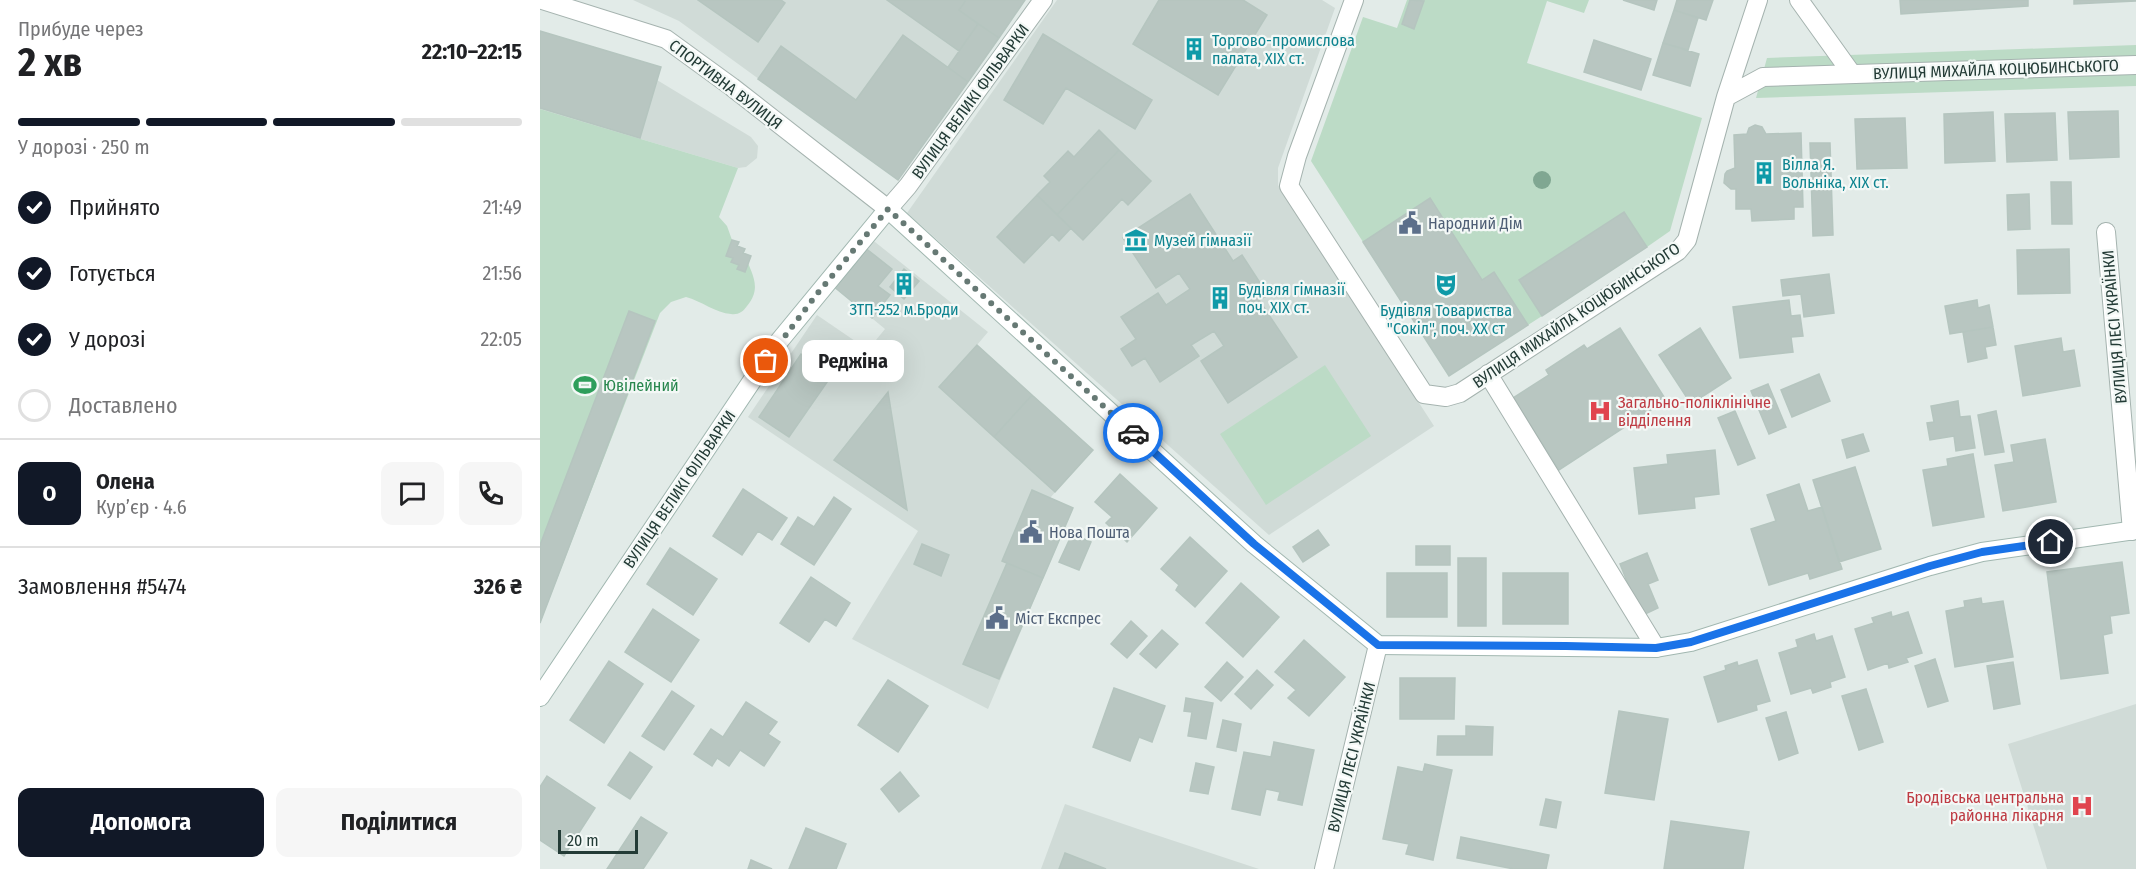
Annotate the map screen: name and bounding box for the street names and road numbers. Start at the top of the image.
street label: ВУЛИЦЯ ВЕЛИКІ ФІЛЬВАРКИ [908,20,1033,182]
street label: СПОРТИВНА ВУЛИЦЯ [665,36,786,133]
street label: ВУЛИЦЯ МИХАЙЛА КОЦЮБИНСЬКОГО [1873,56,2119,83]
street label: ВУЛИЦЯ МИХАЙЛА КОЦЮБИНСЬКОГО [1469,239,1684,392]
street label: ВУЛИЦЯ ЛЕСІ УКРАЇНКИ [2098,249,2131,405]
street label: ВУЛИЦЯ ВЕЛИКІ ФІЛЬВАРКИ [619,407,739,572]
street label: ВУЛИЦЯ ЛЕСІ УКРАЇНКИ [1324,680,1379,834]

